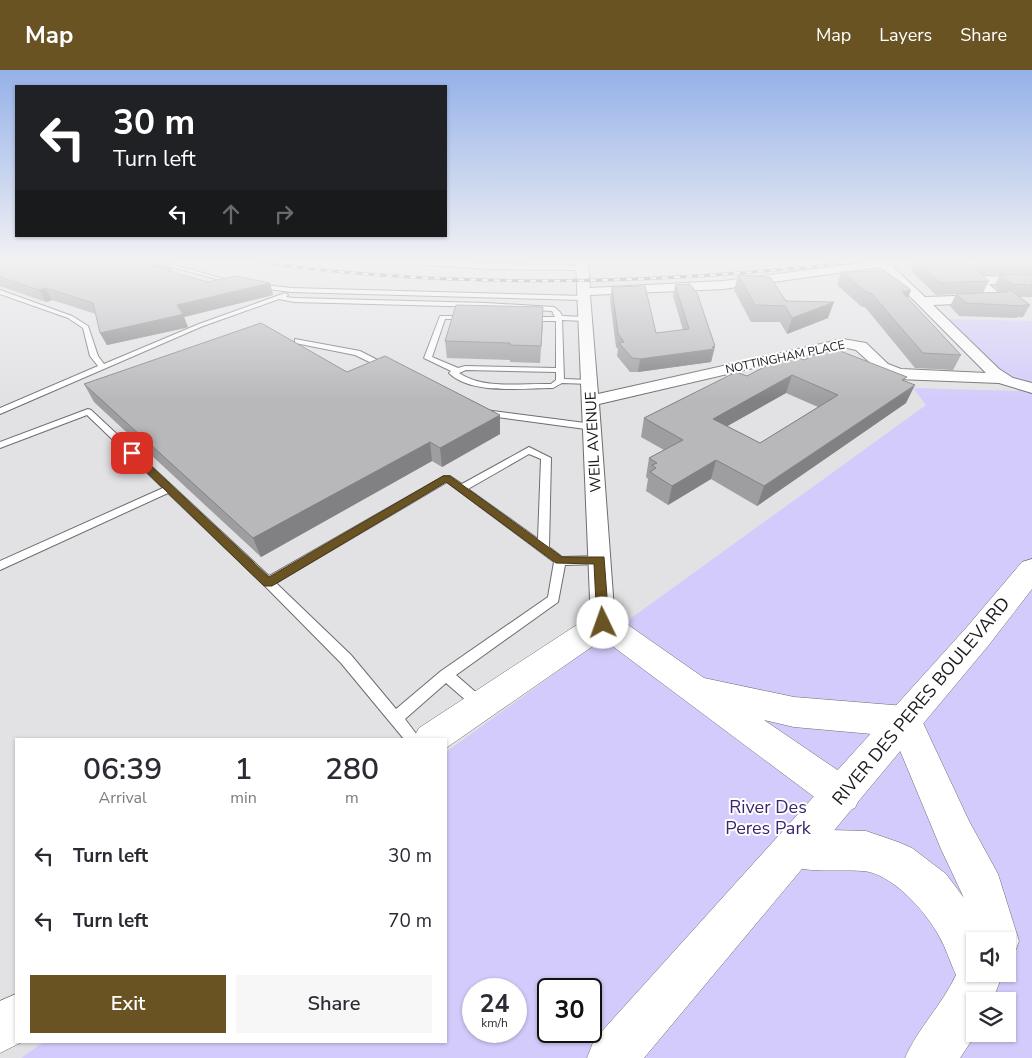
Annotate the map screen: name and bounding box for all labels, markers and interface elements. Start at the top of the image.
text: Map [25,19,73,51]
text: Map [816,23,851,47]
text: Layers [879,23,932,47]
text: Share [960,23,1007,47]
text: 30 m [113,99,195,146]
icon: left [30,105,95,170]
text: Turn left [113,144,196,174]
icon: left [164,200,192,228]
icon: ahead [217,200,245,228]
icon: right [270,200,298,228]
street label: NOTTINGHAM PLACE [724,337,846,377]
street label: WEIL AVENUE [580,391,606,493]
pin [111,432,153,474]
icon: arrive [118,439,146,467]
street label: RIVER DES PERES BOULEVARD [827,592,1015,810]
position arrow [576,596,628,648]
text: 06:39 [83,749,162,790]
text: 1 [235,749,253,790]
text: 280 [325,749,379,790]
text: Arrival [99,787,147,809]
text: min [230,787,257,809]
text: m [345,787,359,809]
park label: River Des Peres Park [725,795,812,840]
icon: left [30,842,58,870]
text: Turn left [73,843,148,869]
text: 30 m [388,843,432,869]
icon: left [30,907,58,935]
text: Turn left [73,908,148,934]
text: 70 m [388,908,432,934]
map controls [966,932,1016,1042]
button: sound [966,932,1016,982]
button: Exit [30,975,226,1033]
button: Share [236,975,432,1033]
speed limit sign: 30 [537,978,602,1043]
text: 24 [479,987,510,1021]
button: layers [966,992,1016,1042]
text: km/h [481,1015,508,1031]

